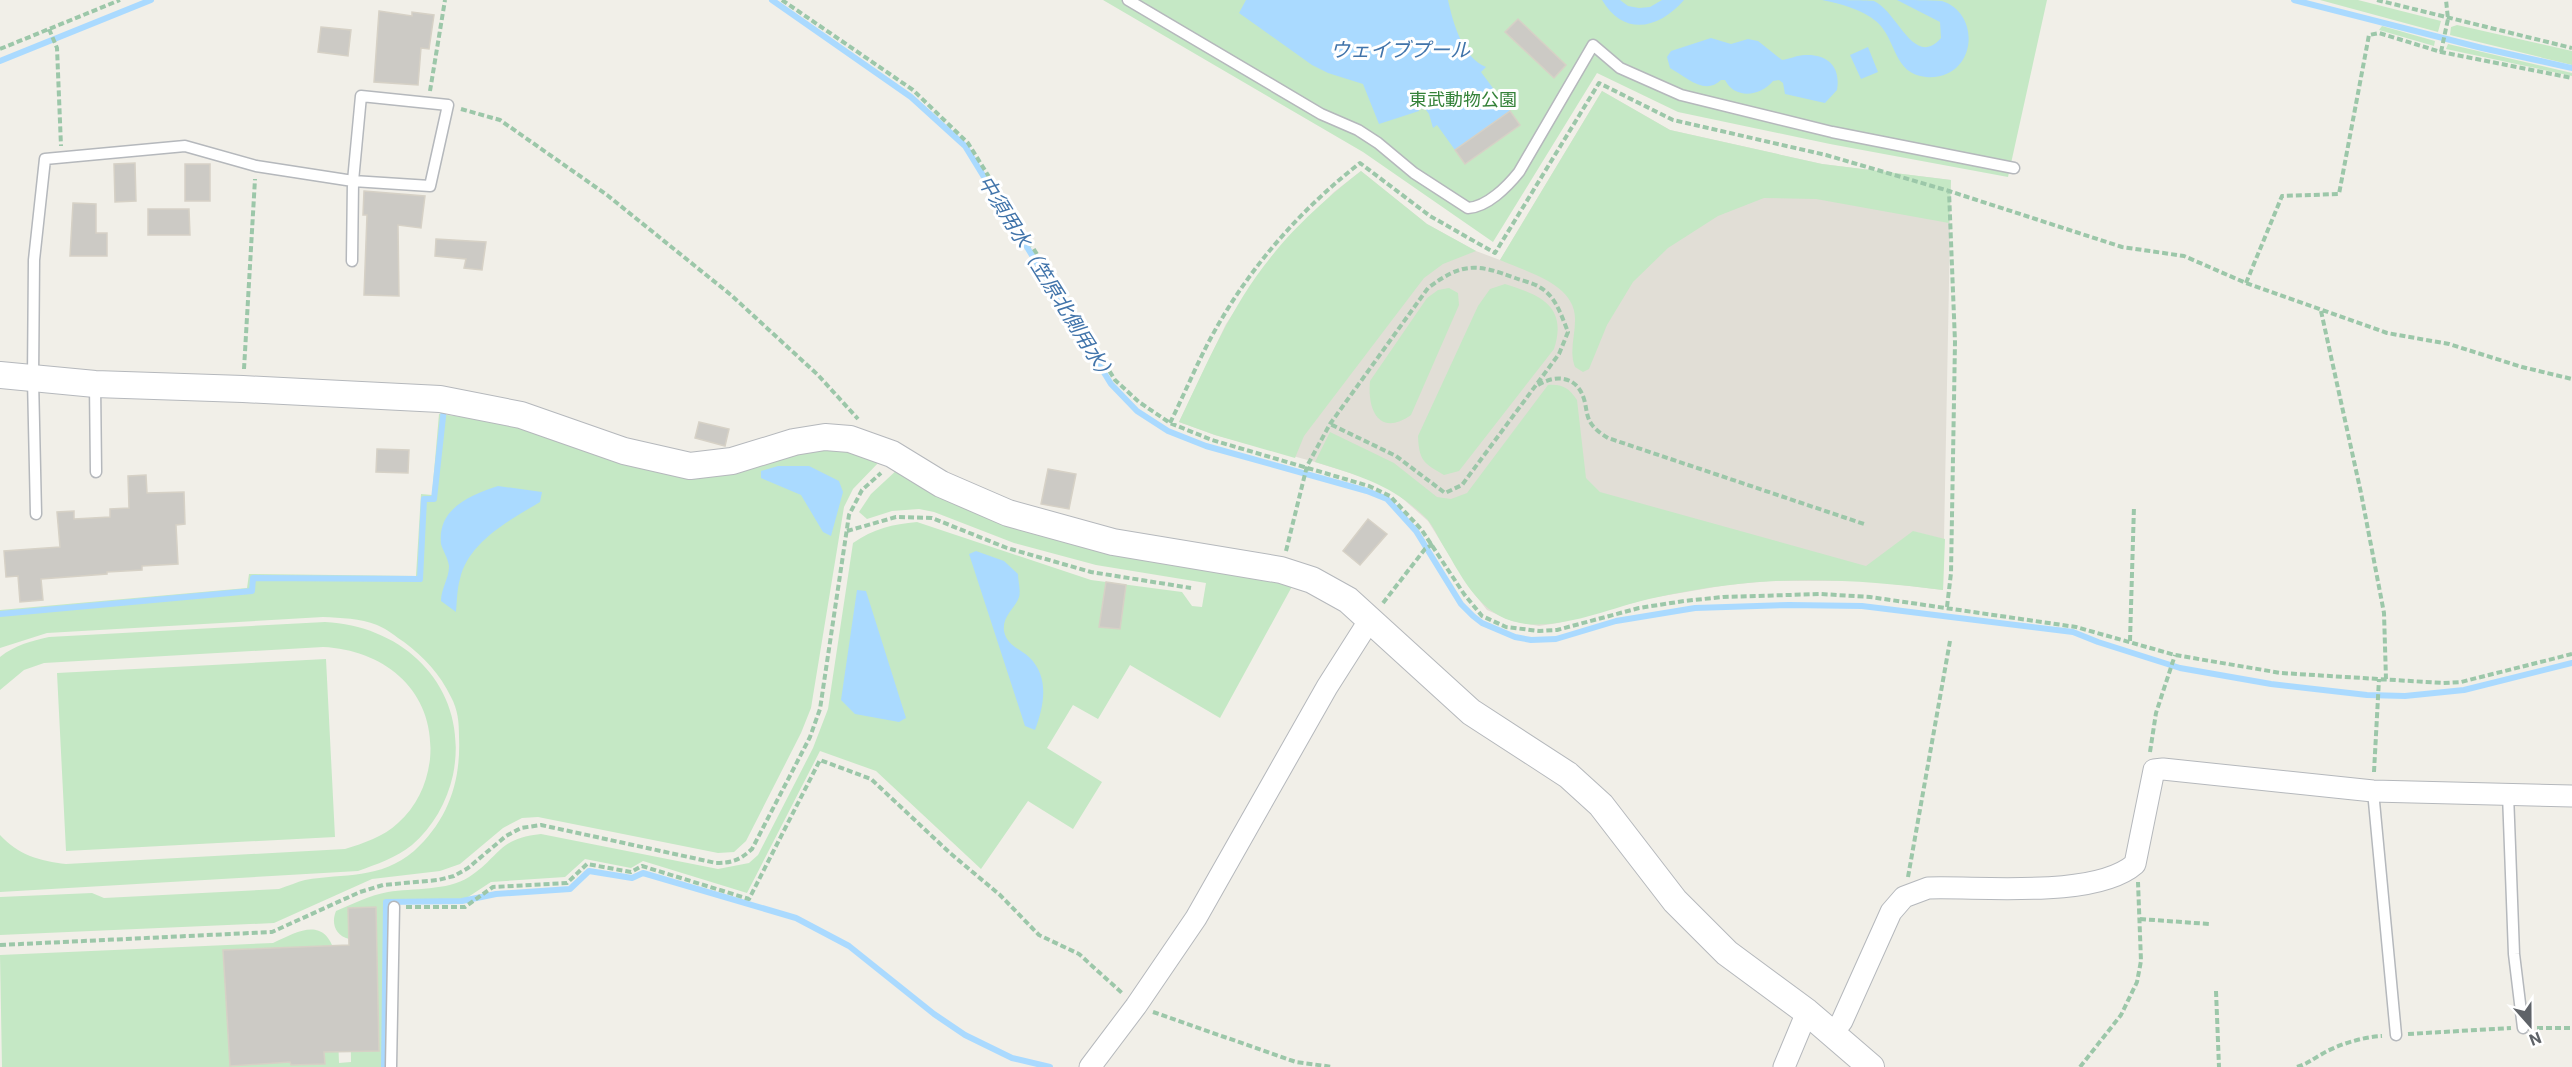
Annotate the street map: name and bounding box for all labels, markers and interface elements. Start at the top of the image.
water label: ウェイブプール [1330,38,1471,62]
park label: 東武動物公園 [1409,89,1517,110]
water label: 中須用水（笠原北側用水） [973,171,1121,387]
north arrow [2500,995,2560,1055]
text: N [2527,1028,2544,1049]

